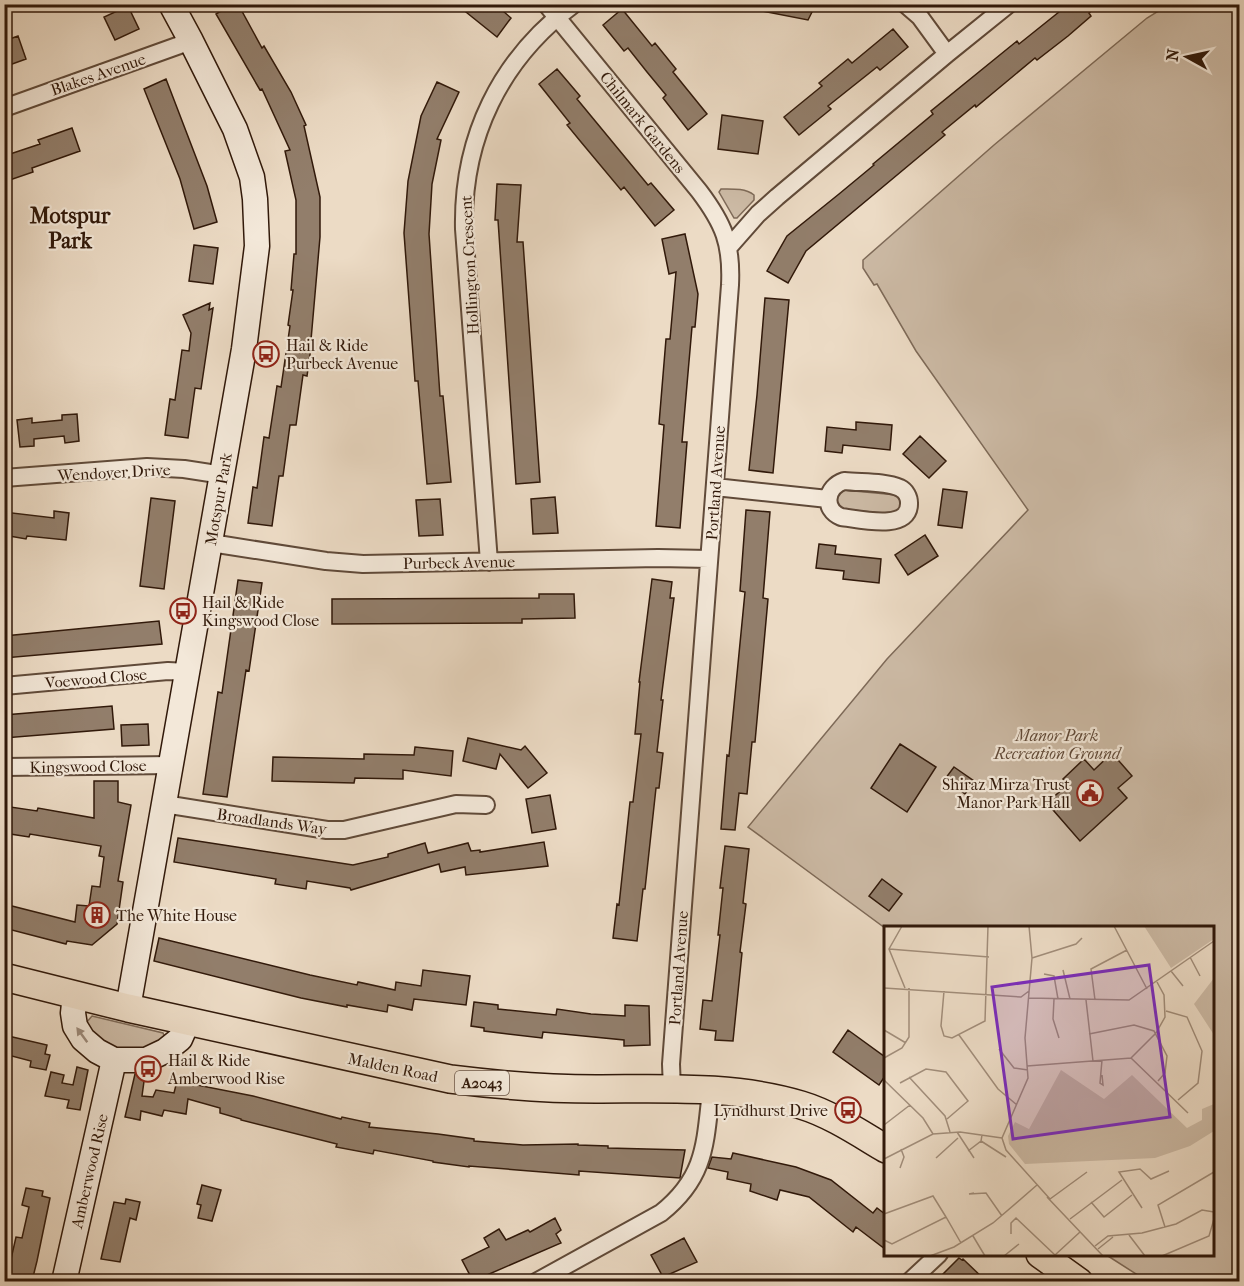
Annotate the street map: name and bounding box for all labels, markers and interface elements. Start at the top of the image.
north arrow [1157,27,1217,87]
text: N [1162,47,1183,62]
street label: Blakes Avenue [48,49,148,100]
street label: Chilmark Gardens [596,68,689,177]
street label: Hollington Crescent [456,194,483,335]
district label: Motspur Park [29,203,111,254]
place label: Hail & Ride Purbeck Avenue [286,336,398,373]
bus stop icon: Hail & Ride Purbeck Avenue [251,339,281,369]
street label: Portland Avenue [702,425,729,541]
street label: Motspur Park [201,451,236,547]
street label: Wendover Drive [56,460,171,485]
street label: Purbeck Avenue [403,552,515,573]
place label: Hail & Ride Kingswood Close [202,593,319,630]
bus stop icon: Hail & Ride Kingswood Close [168,596,198,626]
street label: Voewood Close [43,665,148,693]
park label: Manor Park Recreation Ground [993,726,1122,763]
street label: Kingswood Close [29,756,147,777]
place label: Shiraz Mirza Trust Manor Park Hall [942,775,1071,812]
public building icon: Shiraz Mirza Trust Manor Park Hall [1075,778,1105,808]
street label: Broadlands Way [216,804,329,839]
building icon: The White House [82,900,112,930]
place label: The White House [116,906,237,925]
street label: Portland Avenue [665,910,692,1026]
inset map [884,926,1214,1256]
one-way arrow [76,1027,88,1043]
street label: Malden Road [346,1049,440,1086]
place label: Hail & Ride Amberwood Rise [167,1051,285,1088]
bus stop icon: Hail & Ride Amberwood Rise [133,1054,163,1084]
road number: A2043 [455,1071,509,1095]
bus stop icon: Lyndhurst Drive [833,1095,863,1125]
place label: Lyndhurst Drive [714,1101,828,1120]
street label: Amberwood Rise [67,1112,112,1231]

